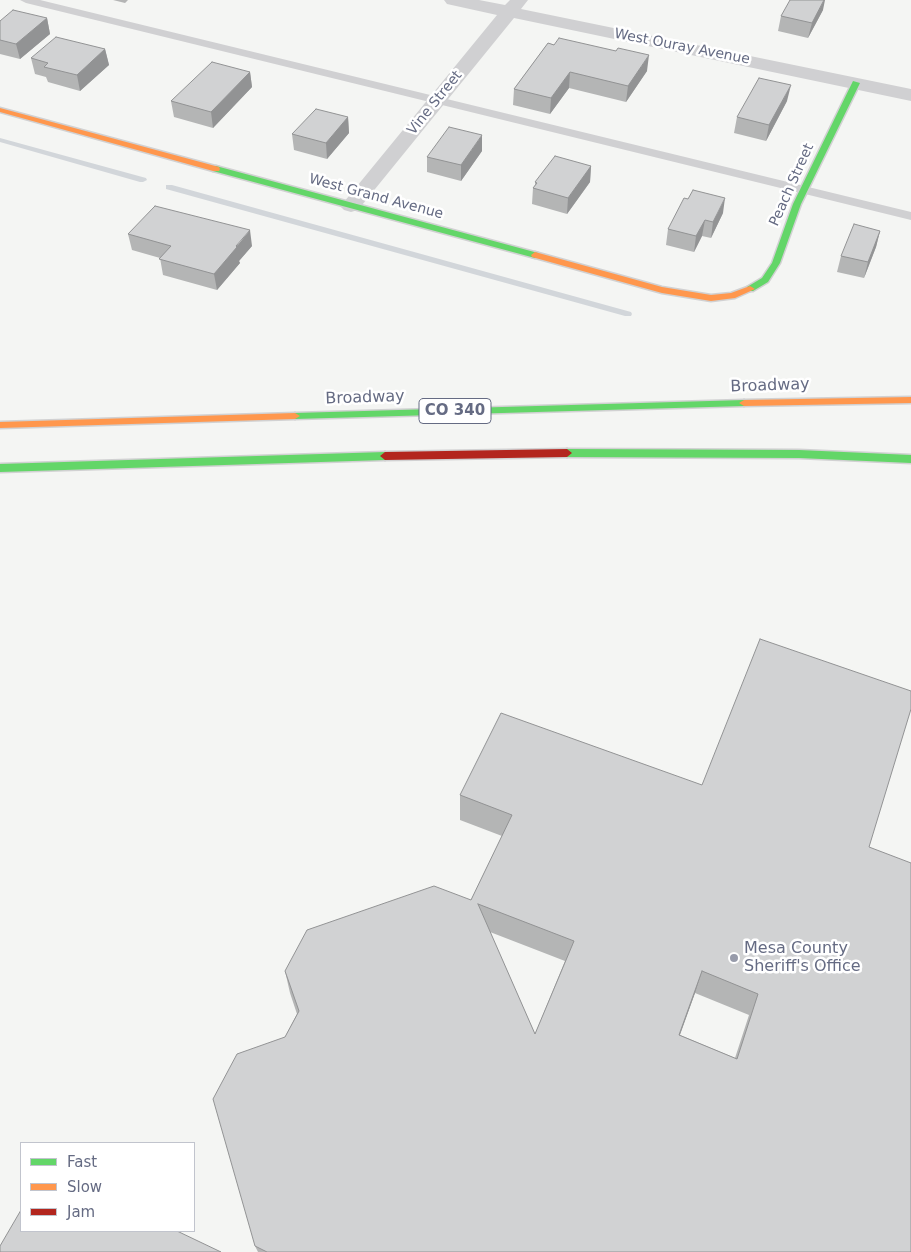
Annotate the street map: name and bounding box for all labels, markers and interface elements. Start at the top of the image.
street label: West Ouray Avenue [613,26,751,68]
street label: Vine Street [404,68,466,138]
street label: Peach Street [766,141,818,229]
street label: West Grand Avenue [307,171,445,223]
street label: Broadway [730,375,810,397]
street label: Broadway [325,387,405,409]
road number: CO 340 [419,398,491,424]
place label: Mesa County Sheriff's Office [744,939,861,977]
marker: Mesa County Sheriff's Office [728,952,740,964]
legend [20,1142,195,1232]
text: Fast [67,1153,97,1171]
text: Slow [67,1178,102,1196]
text: Jam [67,1203,95,1221]

